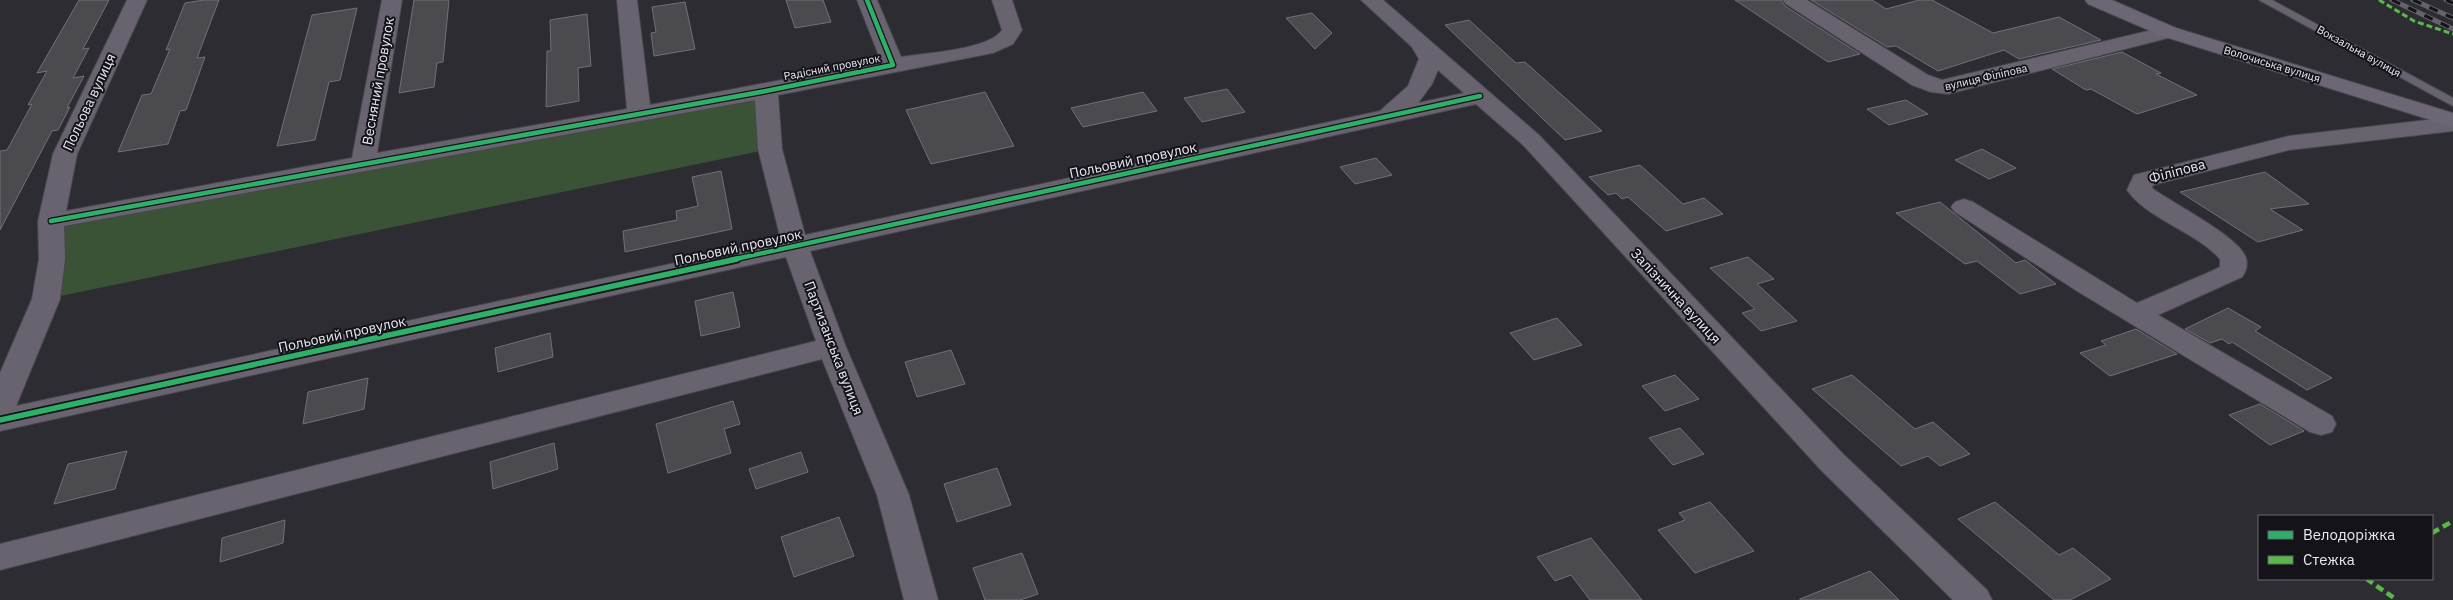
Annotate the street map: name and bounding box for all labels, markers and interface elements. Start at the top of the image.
street label: Весняний провулок [358,15,398,146]
street label: Вокзальна вулиця [2314,22,2404,80]
street label: Волочиська вулиця [2222,43,2322,85]
street label: Польова вулиця [59,50,119,154]
street label: Радісний провулок [782,51,882,83]
street label: вулиця Філіпова [1943,61,2029,93]
street label: Польовий провулок [1068,138,1199,182]
street label: Філіпова [2147,155,2208,187]
street label: Польовий провулок [673,225,804,269]
street label: Залізнична вулиця [1627,245,1725,347]
street label: Партизанська вулиця [800,279,868,417]
street label: Польовий провулок [277,312,408,356]
legend [2258,515,2433,580]
text: Велодоріжка [2303,525,2395,544]
text: Стежка [2303,550,2355,569]

